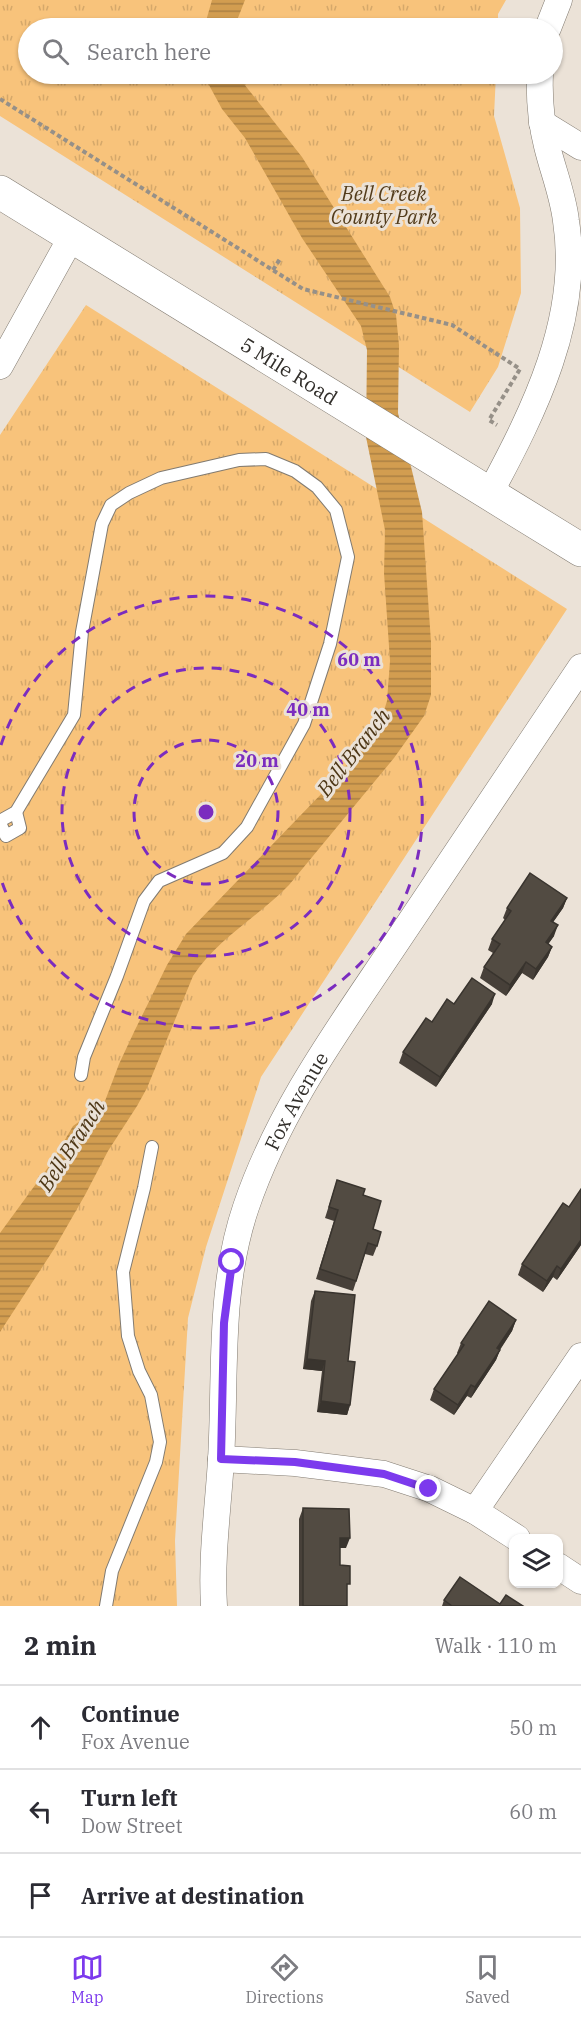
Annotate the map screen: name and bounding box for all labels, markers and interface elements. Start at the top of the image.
search box [18,18,563,84]
icon: search [39,35,72,68]
text: Search here [87,37,211,66]
park label: Bell Creek County Park [331,180,438,230]
street label: 5 Mile Road [236,330,343,411]
text: 60 m [337,648,381,671]
text: 40 m [286,698,330,721]
water label: Bell Branch [309,702,396,802]
text: 20 m [235,749,279,772]
centre of rings [196,802,216,822]
street label: Fox Avenue [257,1046,334,1154]
water label: Bell Branch [30,1093,111,1197]
route start [218,1248,244,1274]
route end [415,1475,441,1501]
map controls [509,1534,563,1588]
button: layers [509,1534,563,1588]
text: 2 min [24,1628,97,1662]
text: Walk · 110 m [435,1632,557,1659]
text: Continue [81,1699,180,1728]
icon: ahead [24,1711,57,1744]
text: 50 m [509,1714,557,1741]
text: Fox Avenue [81,1728,190,1755]
text: Turn left [81,1783,177,1812]
icon: left [24,1795,57,1828]
text: 60 m [509,1798,557,1825]
text: Dow Street [81,1812,183,1839]
icon: arrive [24,1879,57,1912]
text: Arrive at destination [81,1881,304,1910]
tab: Map [71,1951,104,2007]
tab: Directions [246,1951,324,2007]
tab: Saved [465,1951,510,2007]

